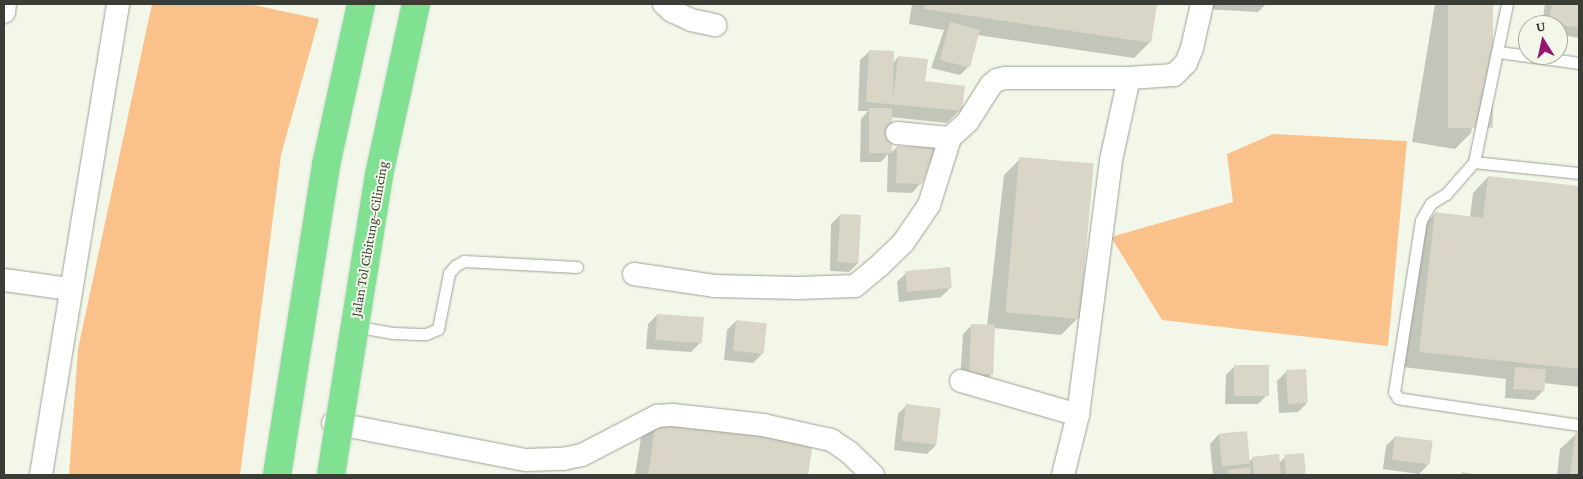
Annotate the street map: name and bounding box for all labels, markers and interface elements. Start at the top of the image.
north arrow [1518,15,1568,65]
text: U [1534,18,1547,35]
street label: Jalan Tol Cibitung–Cilincing [347,160,391,318]

